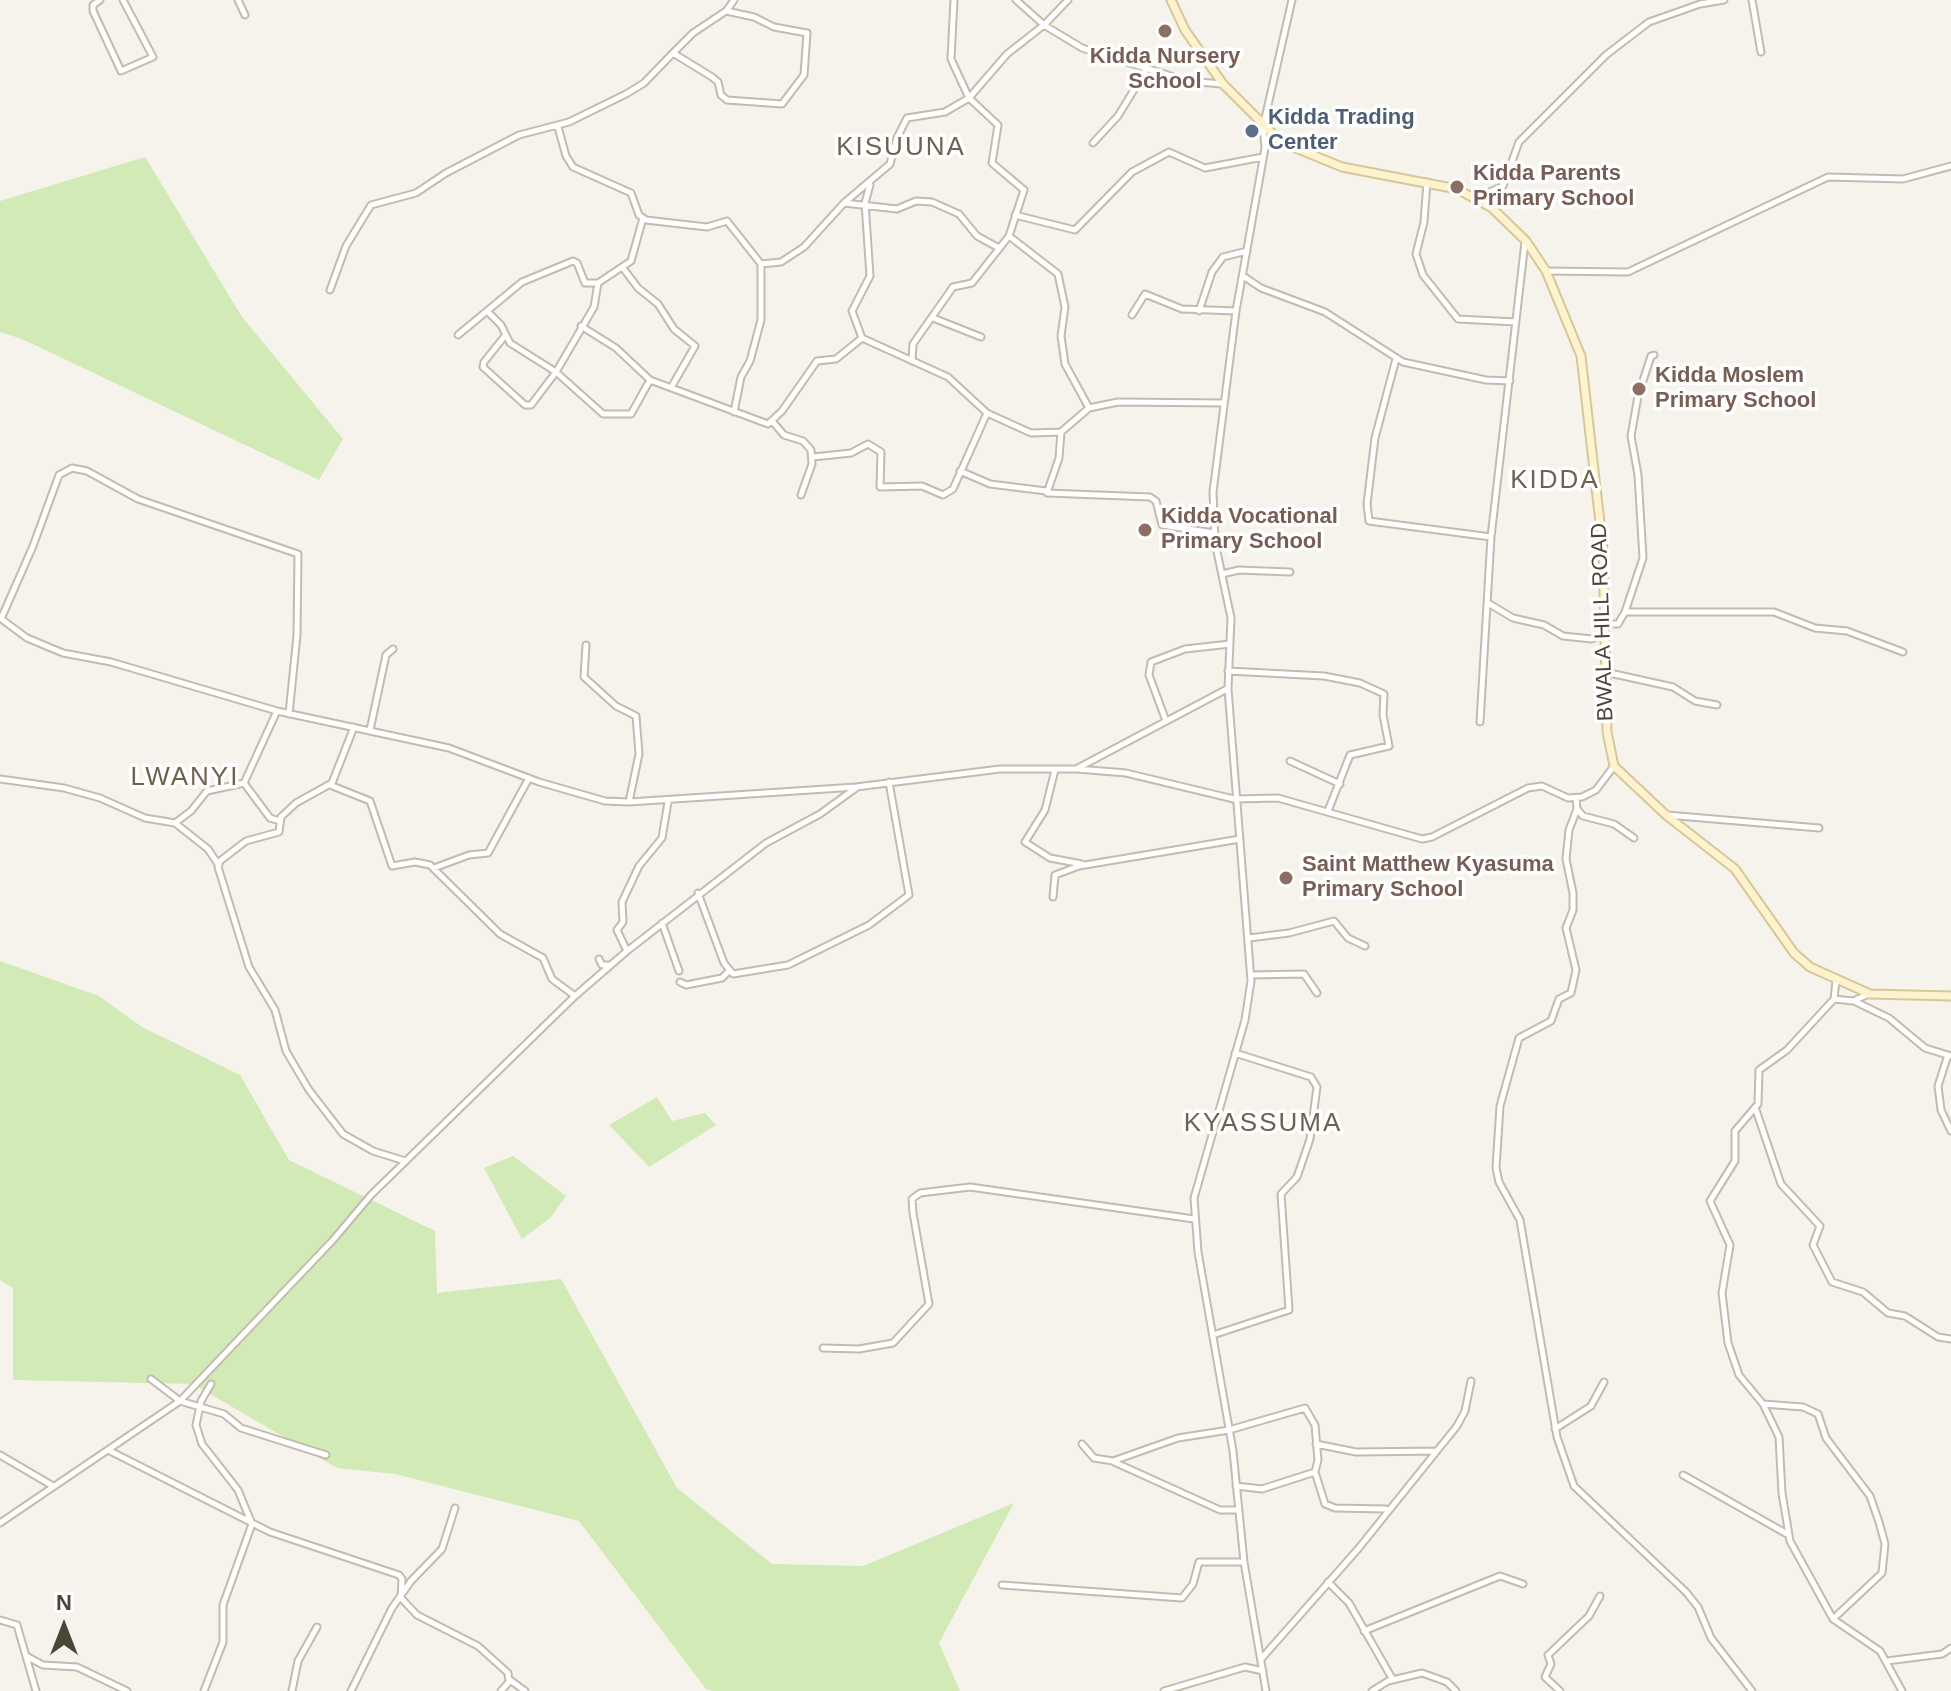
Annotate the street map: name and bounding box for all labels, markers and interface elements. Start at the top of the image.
marker: Kidda Nursery School [1156,22,1174,40]
place label: Kidda Nursery School [1090,44,1240,96]
place label: Kidda Trading Center [1268,105,1415,156]
marker: Kidda Trading Center [1243,122,1261,140]
district label: KISUUNA [836,132,966,164]
place label: Kidda Parents Primary School [1473,161,1634,212]
marker: Kidda Parents Primary School [1448,178,1466,196]
place label: Kidda Moslem Primary School [1655,363,1816,414]
marker: Kidda Moslem Primary School [1630,380,1648,398]
district label: KIDDA [1510,465,1600,497]
place label: Kidda Vocational Primary School [1161,504,1338,556]
marker: Kidda Vocational Primary School [1136,521,1154,539]
street label: BWALA HILL ROAD [1586,522,1620,722]
district label: LWANYI [131,762,239,794]
place label: Saint Matthew Kyasuma Primary School [1302,852,1554,904]
marker: Saint Matthew Kyasuma Primary School [1277,869,1295,887]
district label: KYASSUMA [1184,1108,1342,1140]
north arrow [24,1587,104,1667]
text: N [56,1590,72,1615]

